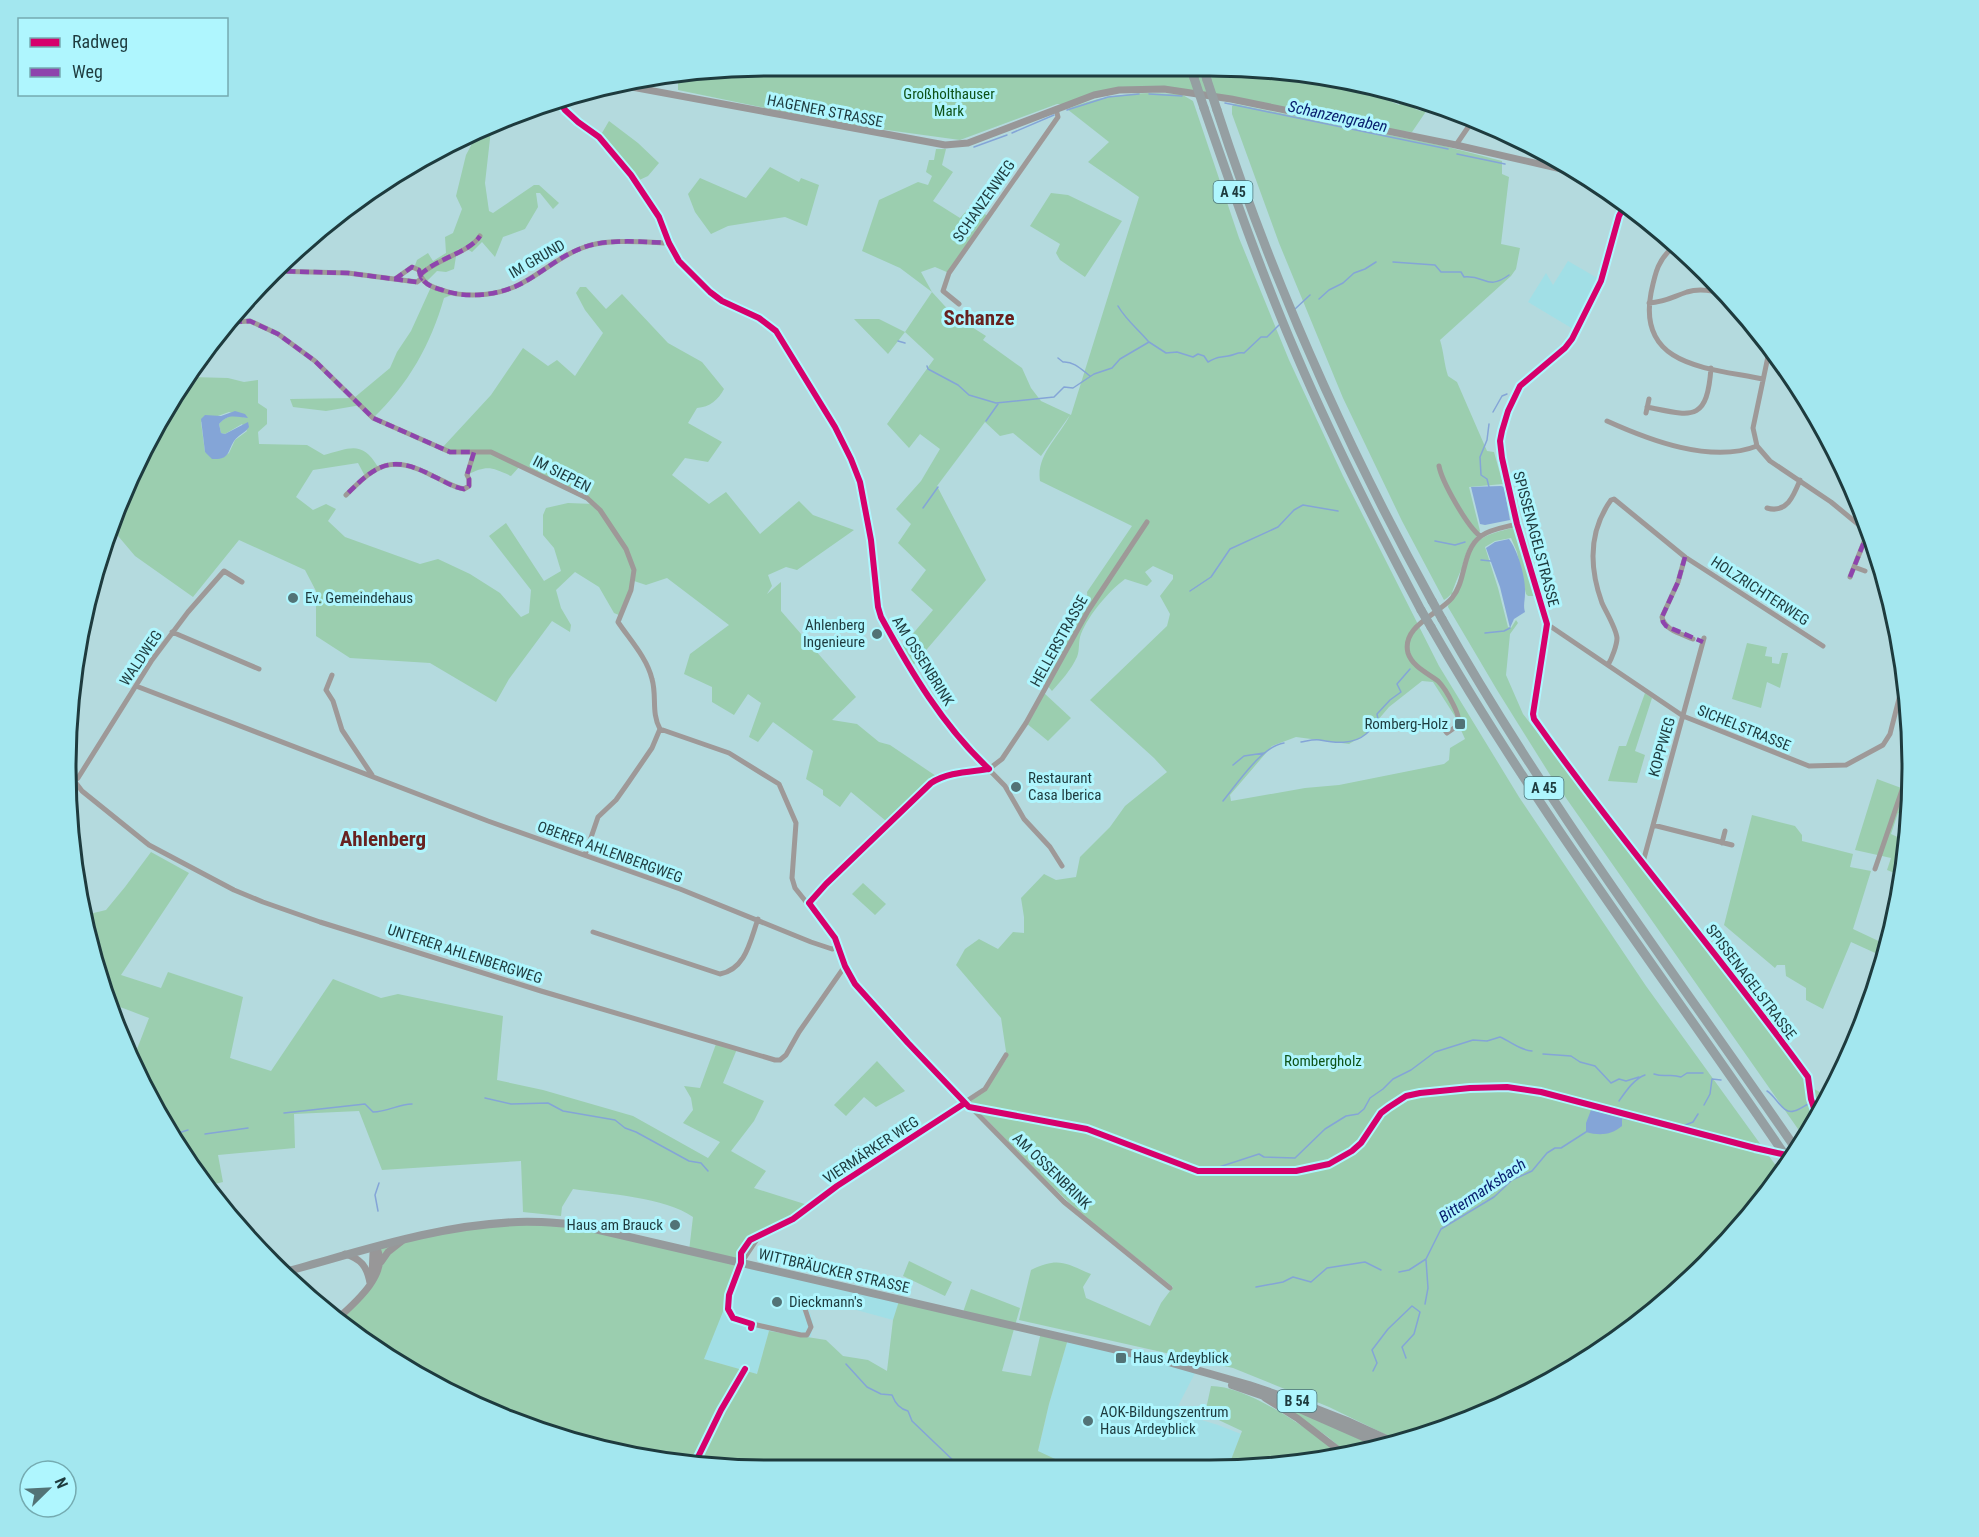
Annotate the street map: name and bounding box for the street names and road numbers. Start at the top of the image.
street label: HAGENER STRASSE [766,91,884,131]
street label: SCHANZENWEG [949,157,1019,245]
road number: A 45 [1214,181,1252,203]
street label: IM GRUND [506,236,568,282]
street label: IM SIEPEN [530,452,594,496]
street label: SPISSENAGELSTRASSE [1509,469,1563,609]
street label: HOLZRICHTERWEG [1707,553,1813,629]
street label: HELLERSTRASSE [1026,592,1092,690]
street label: AM OSSENBRINK [888,613,958,710]
street label: WALDWEG [116,627,166,689]
street label: SICHELSTRASSE [1695,701,1793,755]
street label: KOPPWEG [1645,715,1679,779]
road number: A 45 [1524,777,1564,799]
street label: OBERER AHLENBERGWEG [535,817,685,887]
street label: UNTERER AHLENBERGWEG [385,920,545,988]
street label: SPISSENAGELSTRASSE [1702,921,1800,1043]
street label: VIERMÄRKER WEG [820,1112,922,1188]
street label: AM OSSENBRINK [1009,1129,1096,1214]
street label: WITTBRÄUCKER STRASSE [757,1245,911,1297]
road number: B 54 [1278,1390,1316,1412]

